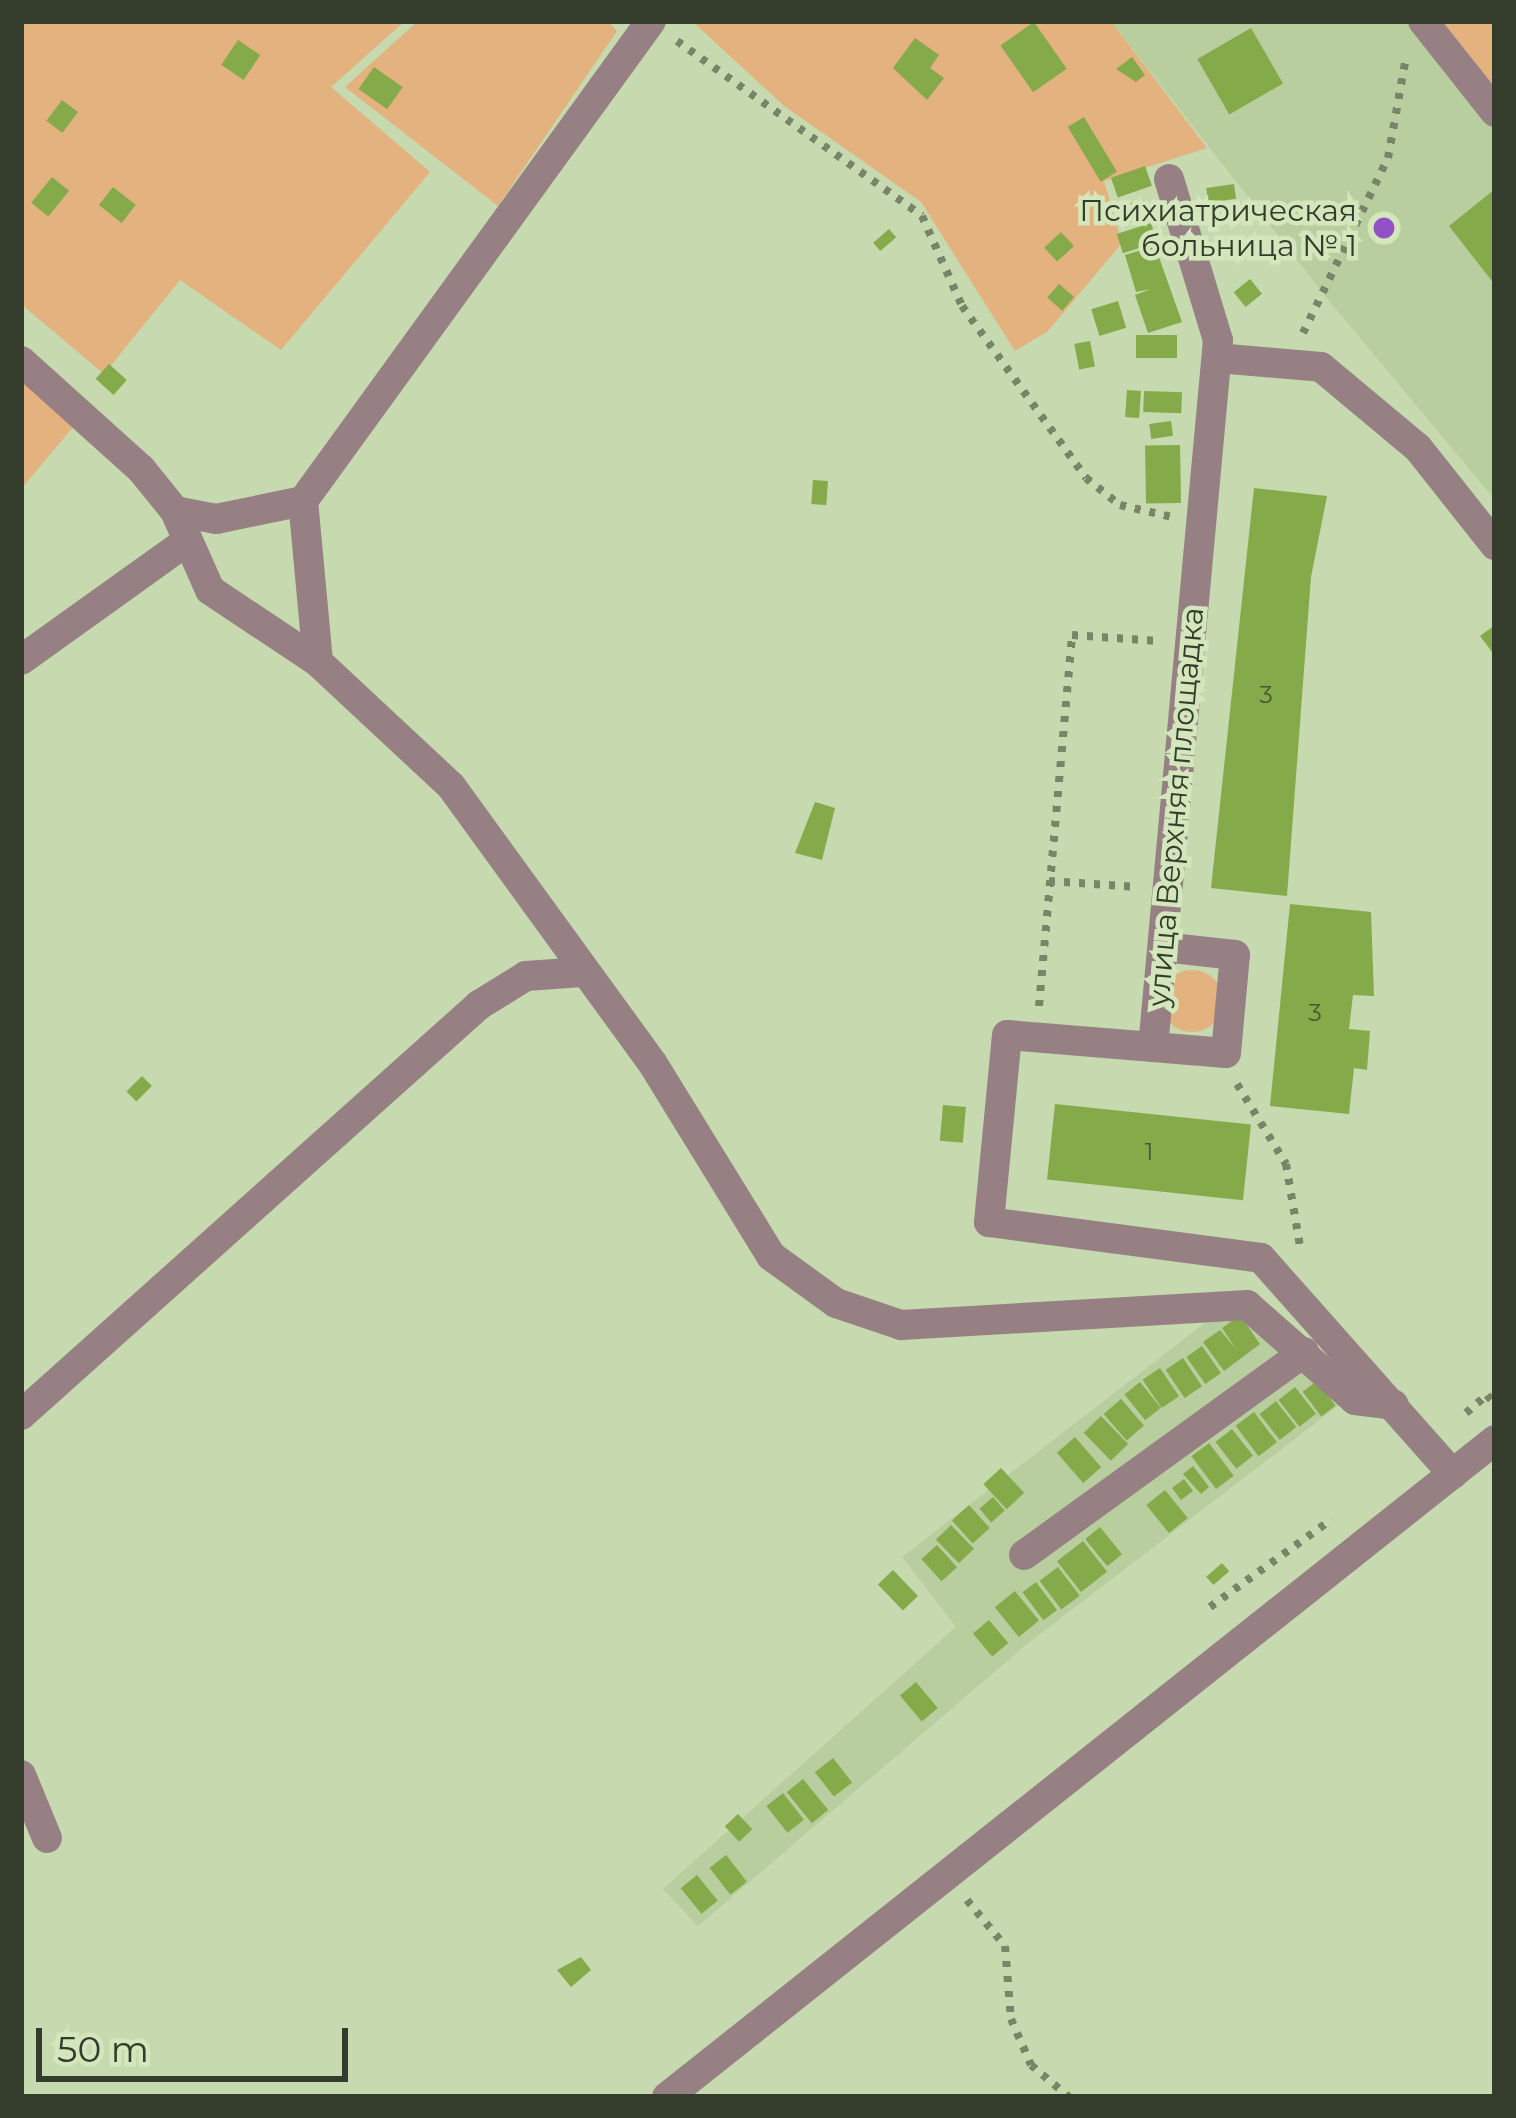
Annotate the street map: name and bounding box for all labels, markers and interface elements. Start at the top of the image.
place label: Психиатрическая больница № 1 [1079,193,1357,264]
marker: Психиатрическая больница № 1 [1368,212,1400,244]
street label: улица Верхняя площадка [1141,606,1211,1008]
house number: 3 [1259,681,1273,709]
house number: 3 [1308,999,1322,1027]
house number: 1 [1145,1138,1153,1166]
scale bar [42,2004,354,2078]
text: 50 m [57,2027,149,2071]

